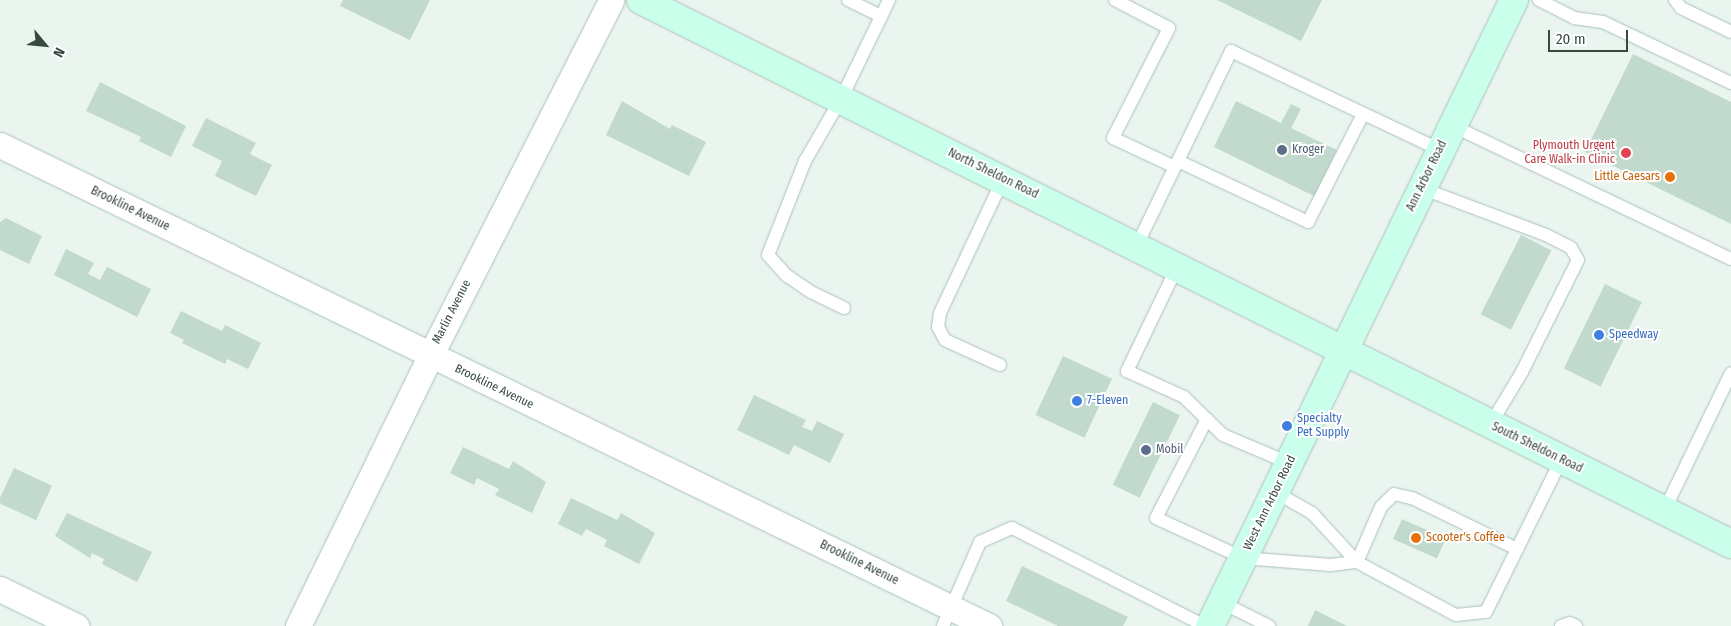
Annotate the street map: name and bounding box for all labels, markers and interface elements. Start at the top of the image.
north arrow [20,20,70,70]
scale bar [1551,20,1631,52]
text: 20 m [1556,30,1586,48]
text: N [49,45,68,60]
street label: Ann Arbor Road [1404,138,1450,214]
place label: Plymouth Urgent Care Walk-in Clinic [1525,139,1615,167]
place label: Kroger [1292,143,1324,157]
marker: Kroger [1276,144,1288,156]
street label: North Sheldon Road [945,146,1041,202]
marker: Plymouth Urgent Care Walk-in Clinic [1619,146,1633,160]
place label: Little Caesars [1594,170,1660,184]
marker: Little Caesars [1664,171,1676,183]
street label: Brookline Avenue [88,184,172,234]
street label: Marlin Avenue [430,278,474,346]
place label: Speedway [1609,328,1658,342]
marker: Speedway [1593,329,1605,341]
street label: Brookline Avenue [452,362,536,412]
place label: 7-Eleven [1087,394,1128,408]
marker: 7-Eleven [1071,395,1083,407]
place label: Specialty Pet Supply [1297,412,1349,440]
marker: Specialty Pet Supply [1281,420,1293,432]
street label: South Sheldon Road [1489,420,1585,476]
place label: Mobil [1156,443,1183,457]
marker: Mobil [1140,444,1152,456]
street label: West Ann Arbor Road [1241,453,1299,553]
place label: Scooter's Coffee [1426,531,1505,545]
marker: Scooter's Coffee [1410,532,1422,544]
street label: Brookline Avenue [817,538,901,588]

